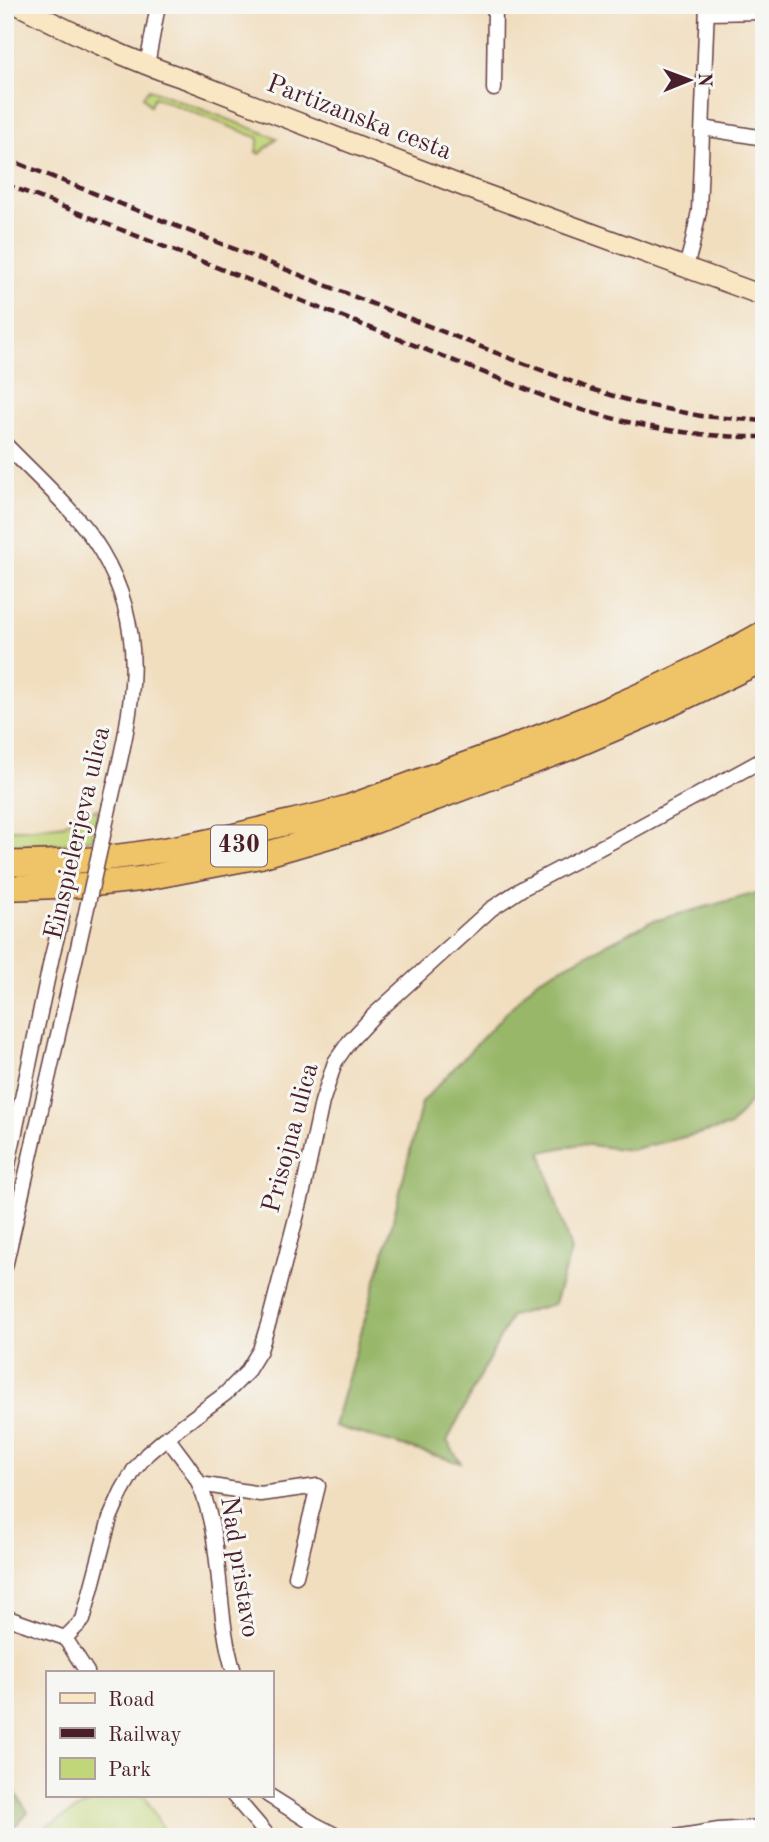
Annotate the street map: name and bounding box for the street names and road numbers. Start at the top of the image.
street label: Partizanska cesta [263,71,455,165]
street label: Einspielerjeva ulica [41,724,115,942]
road number: 430 [211,826,267,866]
street label: Prisojna ulica [258,1060,324,1216]
street label: Nad pristavo [215,1494,263,1640]

